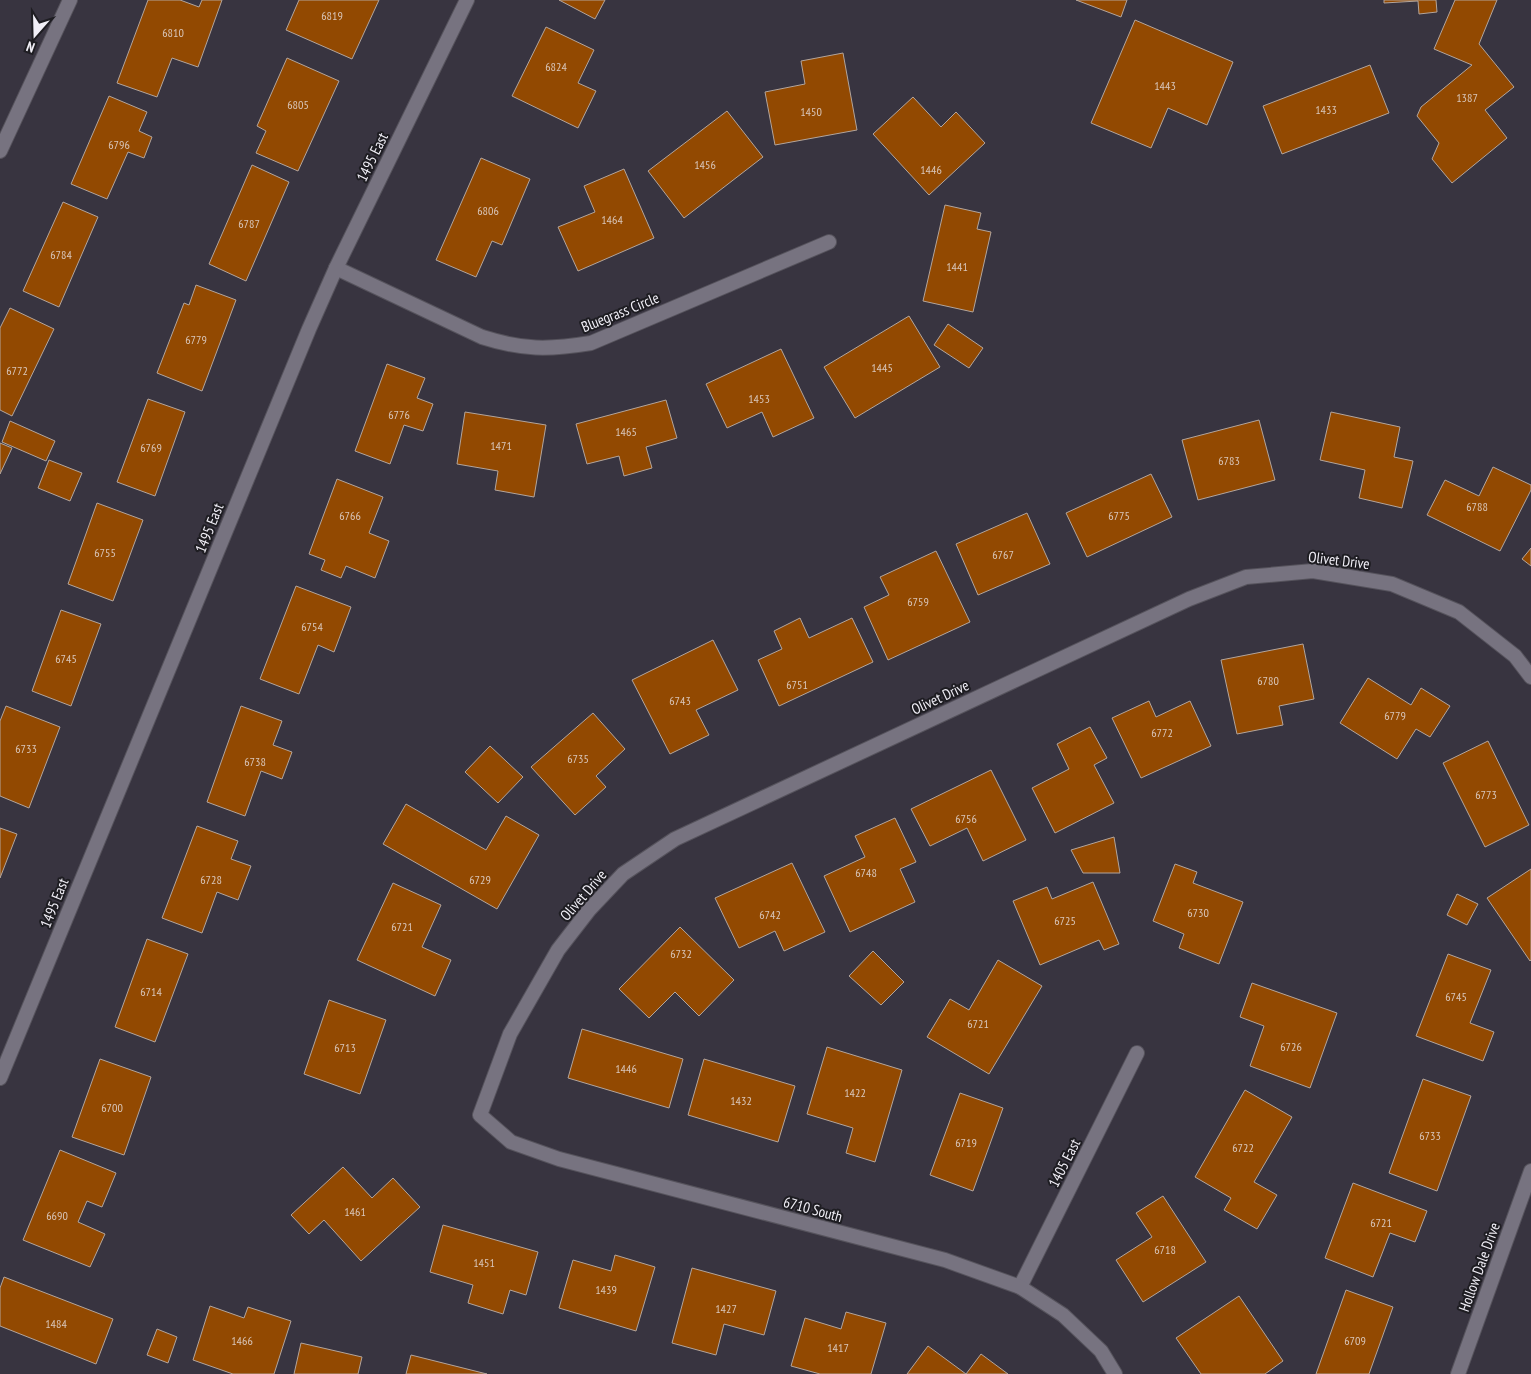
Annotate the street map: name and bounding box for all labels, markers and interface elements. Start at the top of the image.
house number: 6819 [321,8,343,23]
north arrow [10,10,60,60]
house number: 6810 [162,25,184,40]
text: N [24,37,37,57]
house number: 6824 [545,59,567,74]
house number: 1443 [1154,78,1176,93]
house number: 1387 [1456,90,1478,105]
house number: 6805 [287,97,309,112]
house number: 1433 [1315,102,1337,117]
house number: 1450 [800,104,822,119]
street label: 1495 East [352,130,392,184]
house number: 6796 [108,137,130,152]
house number: 1456 [694,157,716,172]
house number: 1446 [920,162,942,177]
house number: 6806 [477,203,499,218]
house number: 1464 [601,212,623,227]
house number: 6787 [238,216,260,231]
house number: 6784 [50,247,72,262]
house number: 1441 [946,259,968,274]
street label: Bluegrass Circle [578,288,662,336]
house number: 6779 [185,332,207,347]
house number: 1445 [871,360,893,375]
house number: 6772 [6,363,28,378]
house number: 1453 [748,391,770,406]
house number: 6776 [388,407,410,422]
house number: 1465 [615,424,637,439]
house number: 1471 [490,438,512,453]
house number: 6769 [140,440,162,455]
house number: 6783 [1218,453,1240,468]
house number: 6788 [1466,499,1488,514]
street label: 1495 East [190,500,228,556]
house number: 6766 [339,508,361,523]
house number: 6775 [1108,508,1130,523]
house number: 6755 [94,545,116,560]
house number: 6767 [992,547,1014,562]
street label: Olivet Drive [1307,547,1371,573]
house number: 6759 [907,594,929,609]
house number: 6754 [301,619,323,634]
house number: 6745 [55,651,77,666]
house number: 6780 [1257,673,1279,688]
street label: Olivet Drive [908,675,972,719]
house number: 6751 [786,677,808,692]
house number: 6743 [669,693,691,708]
house number: 6779 [1384,708,1406,723]
house number: 6772 [1151,725,1173,740]
house number: 6733 [15,741,37,756]
house number: 6735 [567,751,589,766]
house number: 6738 [244,754,266,769]
house number: 6773 [1475,787,1497,802]
house number: 6756 [955,811,977,826]
house number: 6748 [855,865,877,880]
street label: Olivet Drive [556,866,610,924]
house number: 6728 [200,872,222,887]
house number: 6729 [469,872,491,887]
street label: 1495 East [35,875,73,931]
house number: 6730 [1187,905,1209,920]
house number: 6742 [759,907,781,922]
house number: 6725 [1054,913,1076,928]
house number: 6721 [391,919,413,934]
house number: 6732 [670,946,692,961]
house number: 6714 [140,984,162,999]
house number: 6745 [1445,989,1467,1004]
house number: 6721 [967,1016,989,1031]
house number: 6726 [1280,1039,1302,1054]
house number: 6713 [334,1040,356,1055]
house number: 1446 [615,1061,637,1076]
house number: 1422 [844,1085,866,1100]
house number: 1432 [730,1093,752,1108]
house number: 6700 [101,1100,123,1115]
house number: 6733 [1419,1128,1441,1143]
house number: 6719 [955,1135,977,1150]
street label: 1405 East [1044,1136,1084,1190]
house number: 6722 [1232,1140,1254,1155]
street label: 6710 South [781,1192,845,1226]
house number: 1461 [344,1204,366,1219]
house number: 6690 [46,1208,68,1223]
house number: 6721 [1370,1215,1392,1230]
street label: Hollow Dale Drive [1454,1220,1504,1314]
house number: 6718 [1154,1242,1176,1257]
house number: 1451 [473,1255,495,1270]
house number: 1439 [595,1282,617,1297]
house number: 1427 [715,1301,737,1316]
house number: 1484 [45,1316,67,1331]
house number: 1466 [231,1333,253,1348]
house number: 6709 [1344,1333,1366,1348]
house number: 1417 [827,1340,849,1355]

